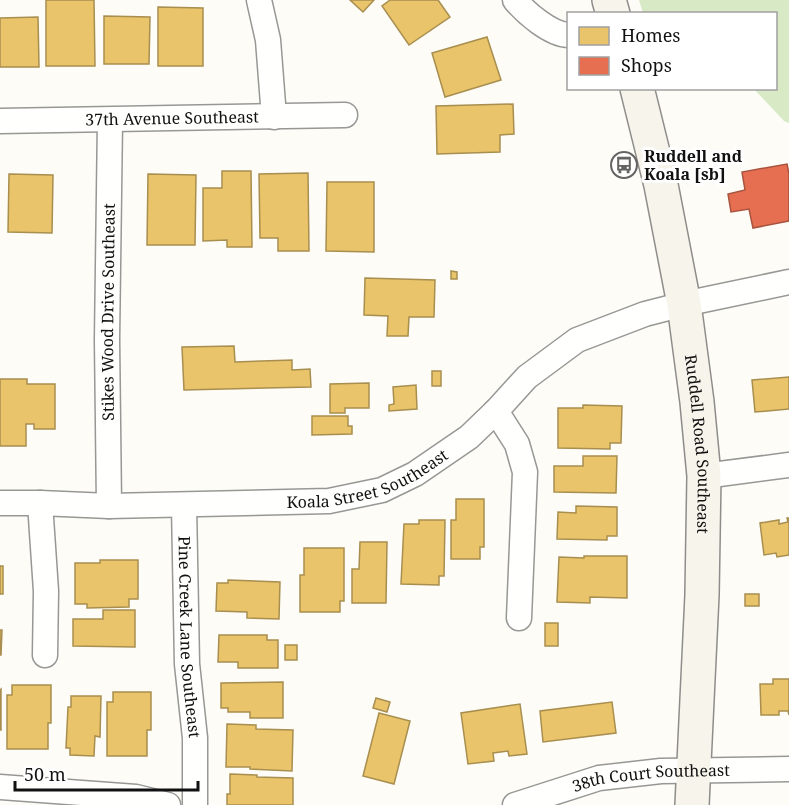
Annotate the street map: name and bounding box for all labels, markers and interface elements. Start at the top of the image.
legend [567,12,777,90]
text: Homes [621,23,680,47]
text: Shops [621,53,672,77]
street label: 37th Avenue Southeast [85,105,259,131]
place label: Ruddell and Koala [sb] [644,145,743,185]
bus stop icon: Ruddell and Koala [sb] [609,150,639,180]
street label: Stikes Wood Drive Southeast [96,203,120,421]
street label: Ruddell Road Southeast [680,353,715,534]
street label: Koala Street Southeast [286,444,452,513]
street label: Pine Creek Lane Southeast [174,536,206,739]
scale bar [15,754,198,792]
street label: 38th Court Southeast [569,759,730,797]
text: 50 m [24,762,66,786]

